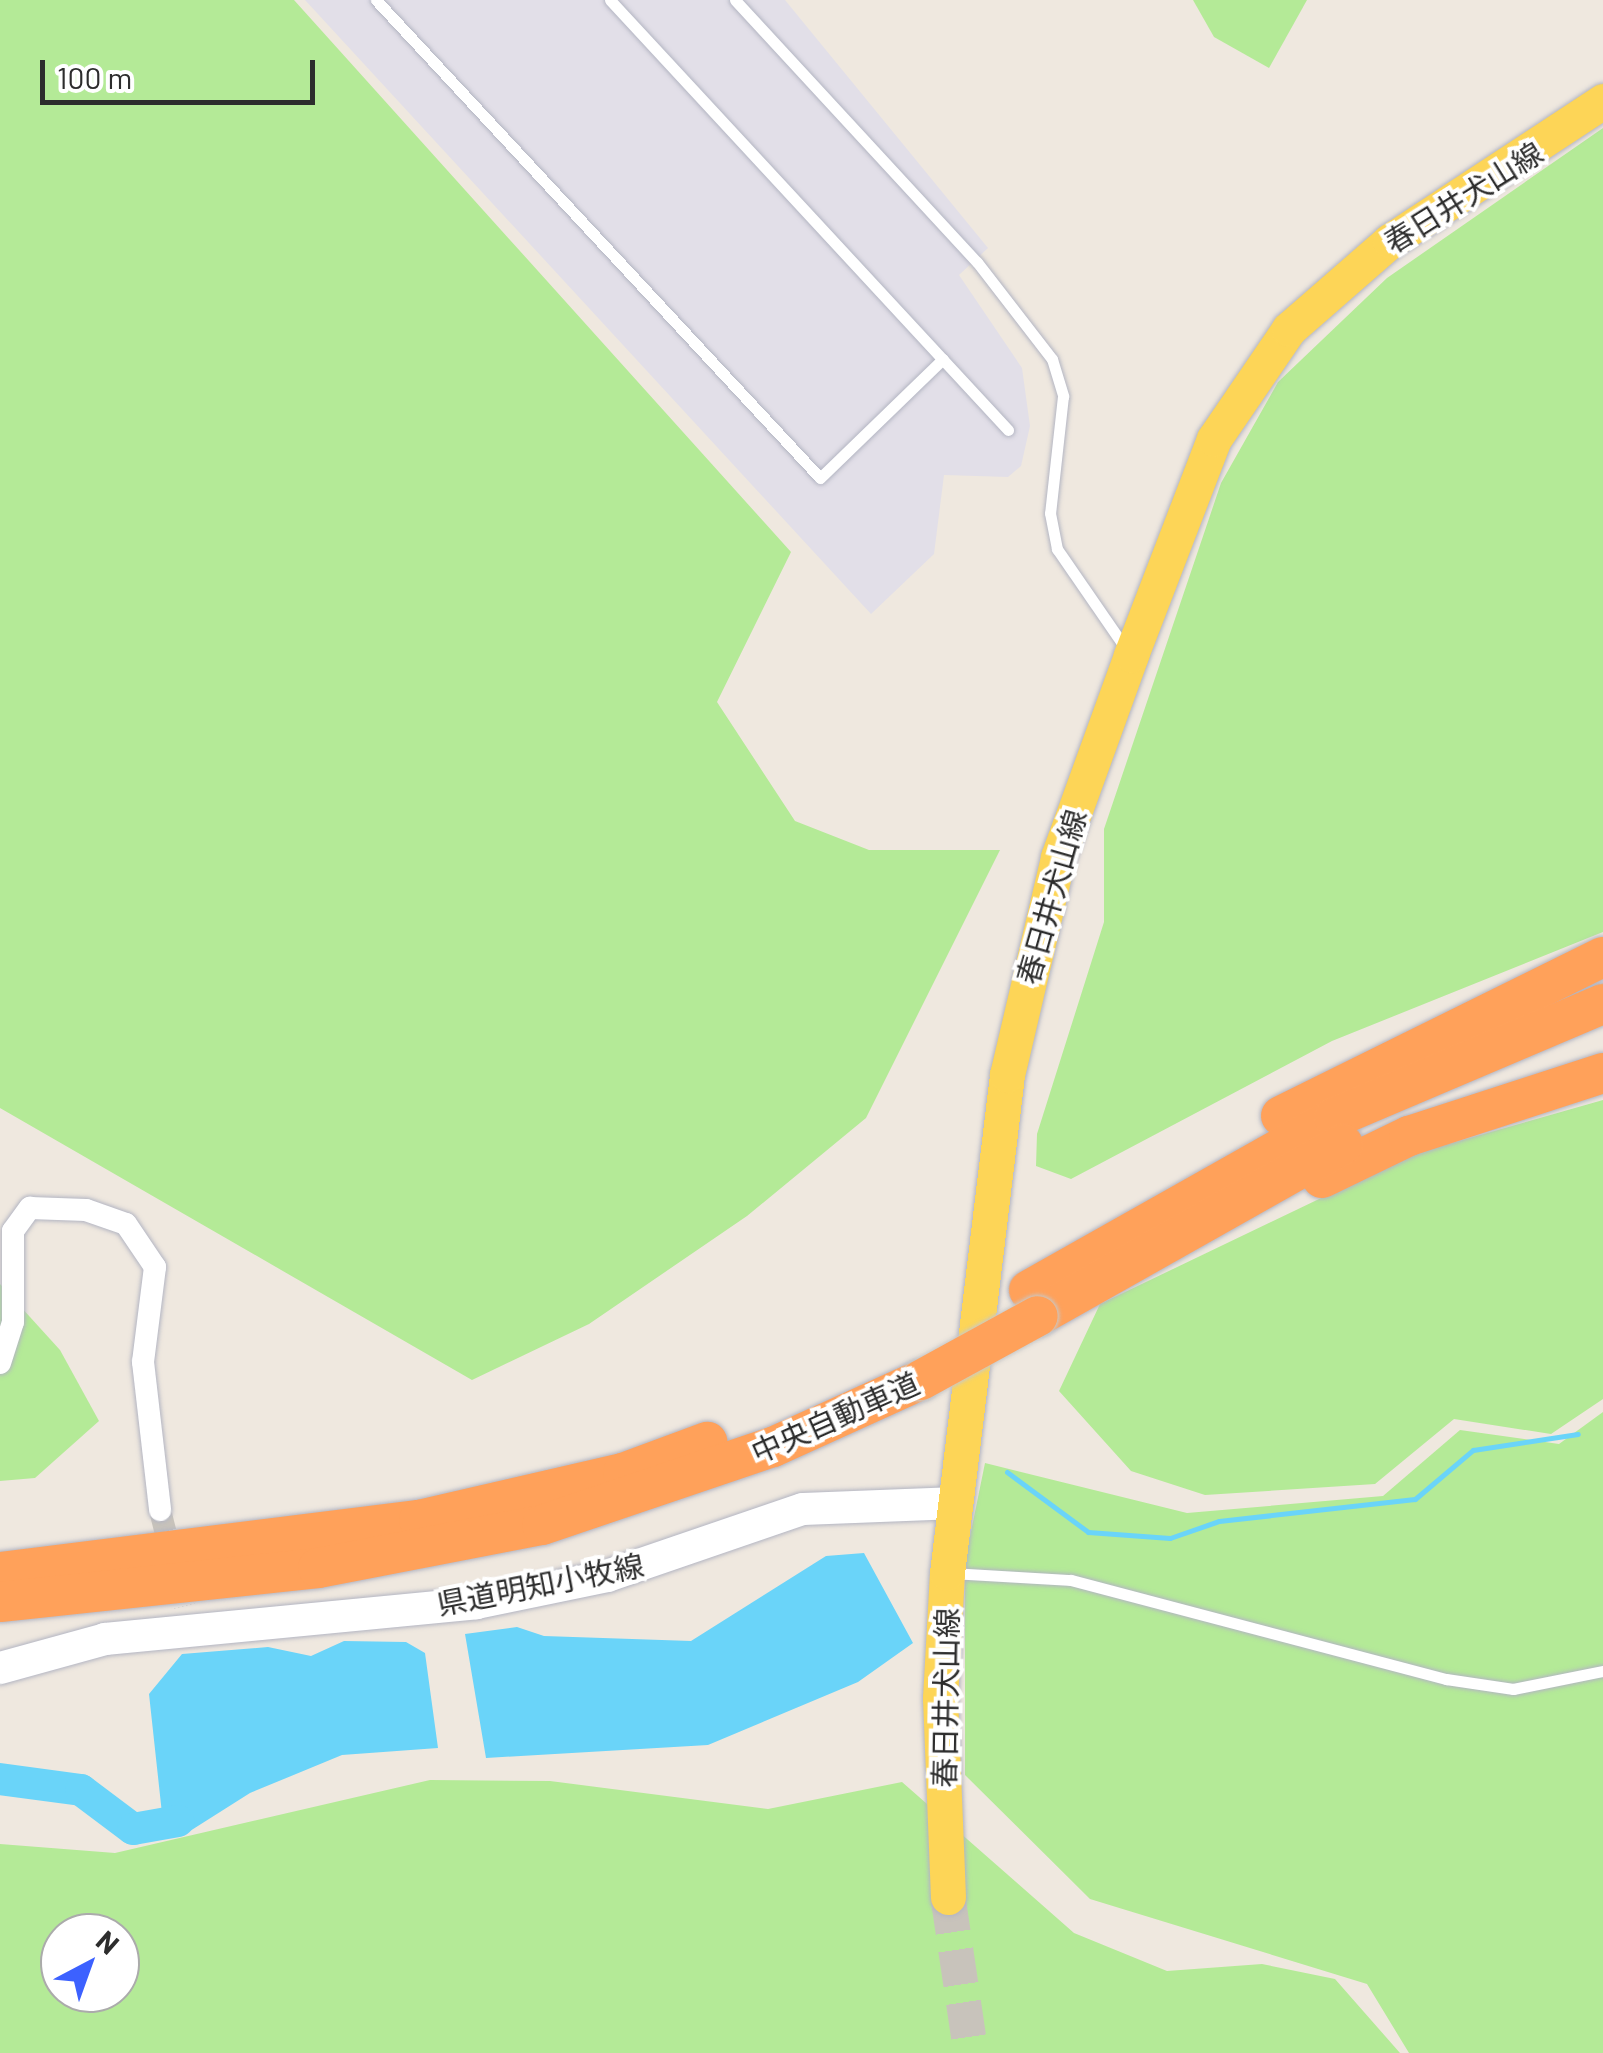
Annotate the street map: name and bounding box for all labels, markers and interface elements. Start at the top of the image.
scale bar [45,40,320,102]
text: 100 m [57,59,132,95]
street label: 春日井犬山線 [1377,134,1549,260]
street label: 春日井犬山線 [1009,806,1093,988]
street label: 中央自動車道 [745,1364,925,1470]
street label: 県道明知小牧線 [433,1546,647,1622]
street label: 春日井犬山線 [925,1608,965,1788]
north arrow [40,1913,140,2013]
text: N [90,1923,127,1961]

